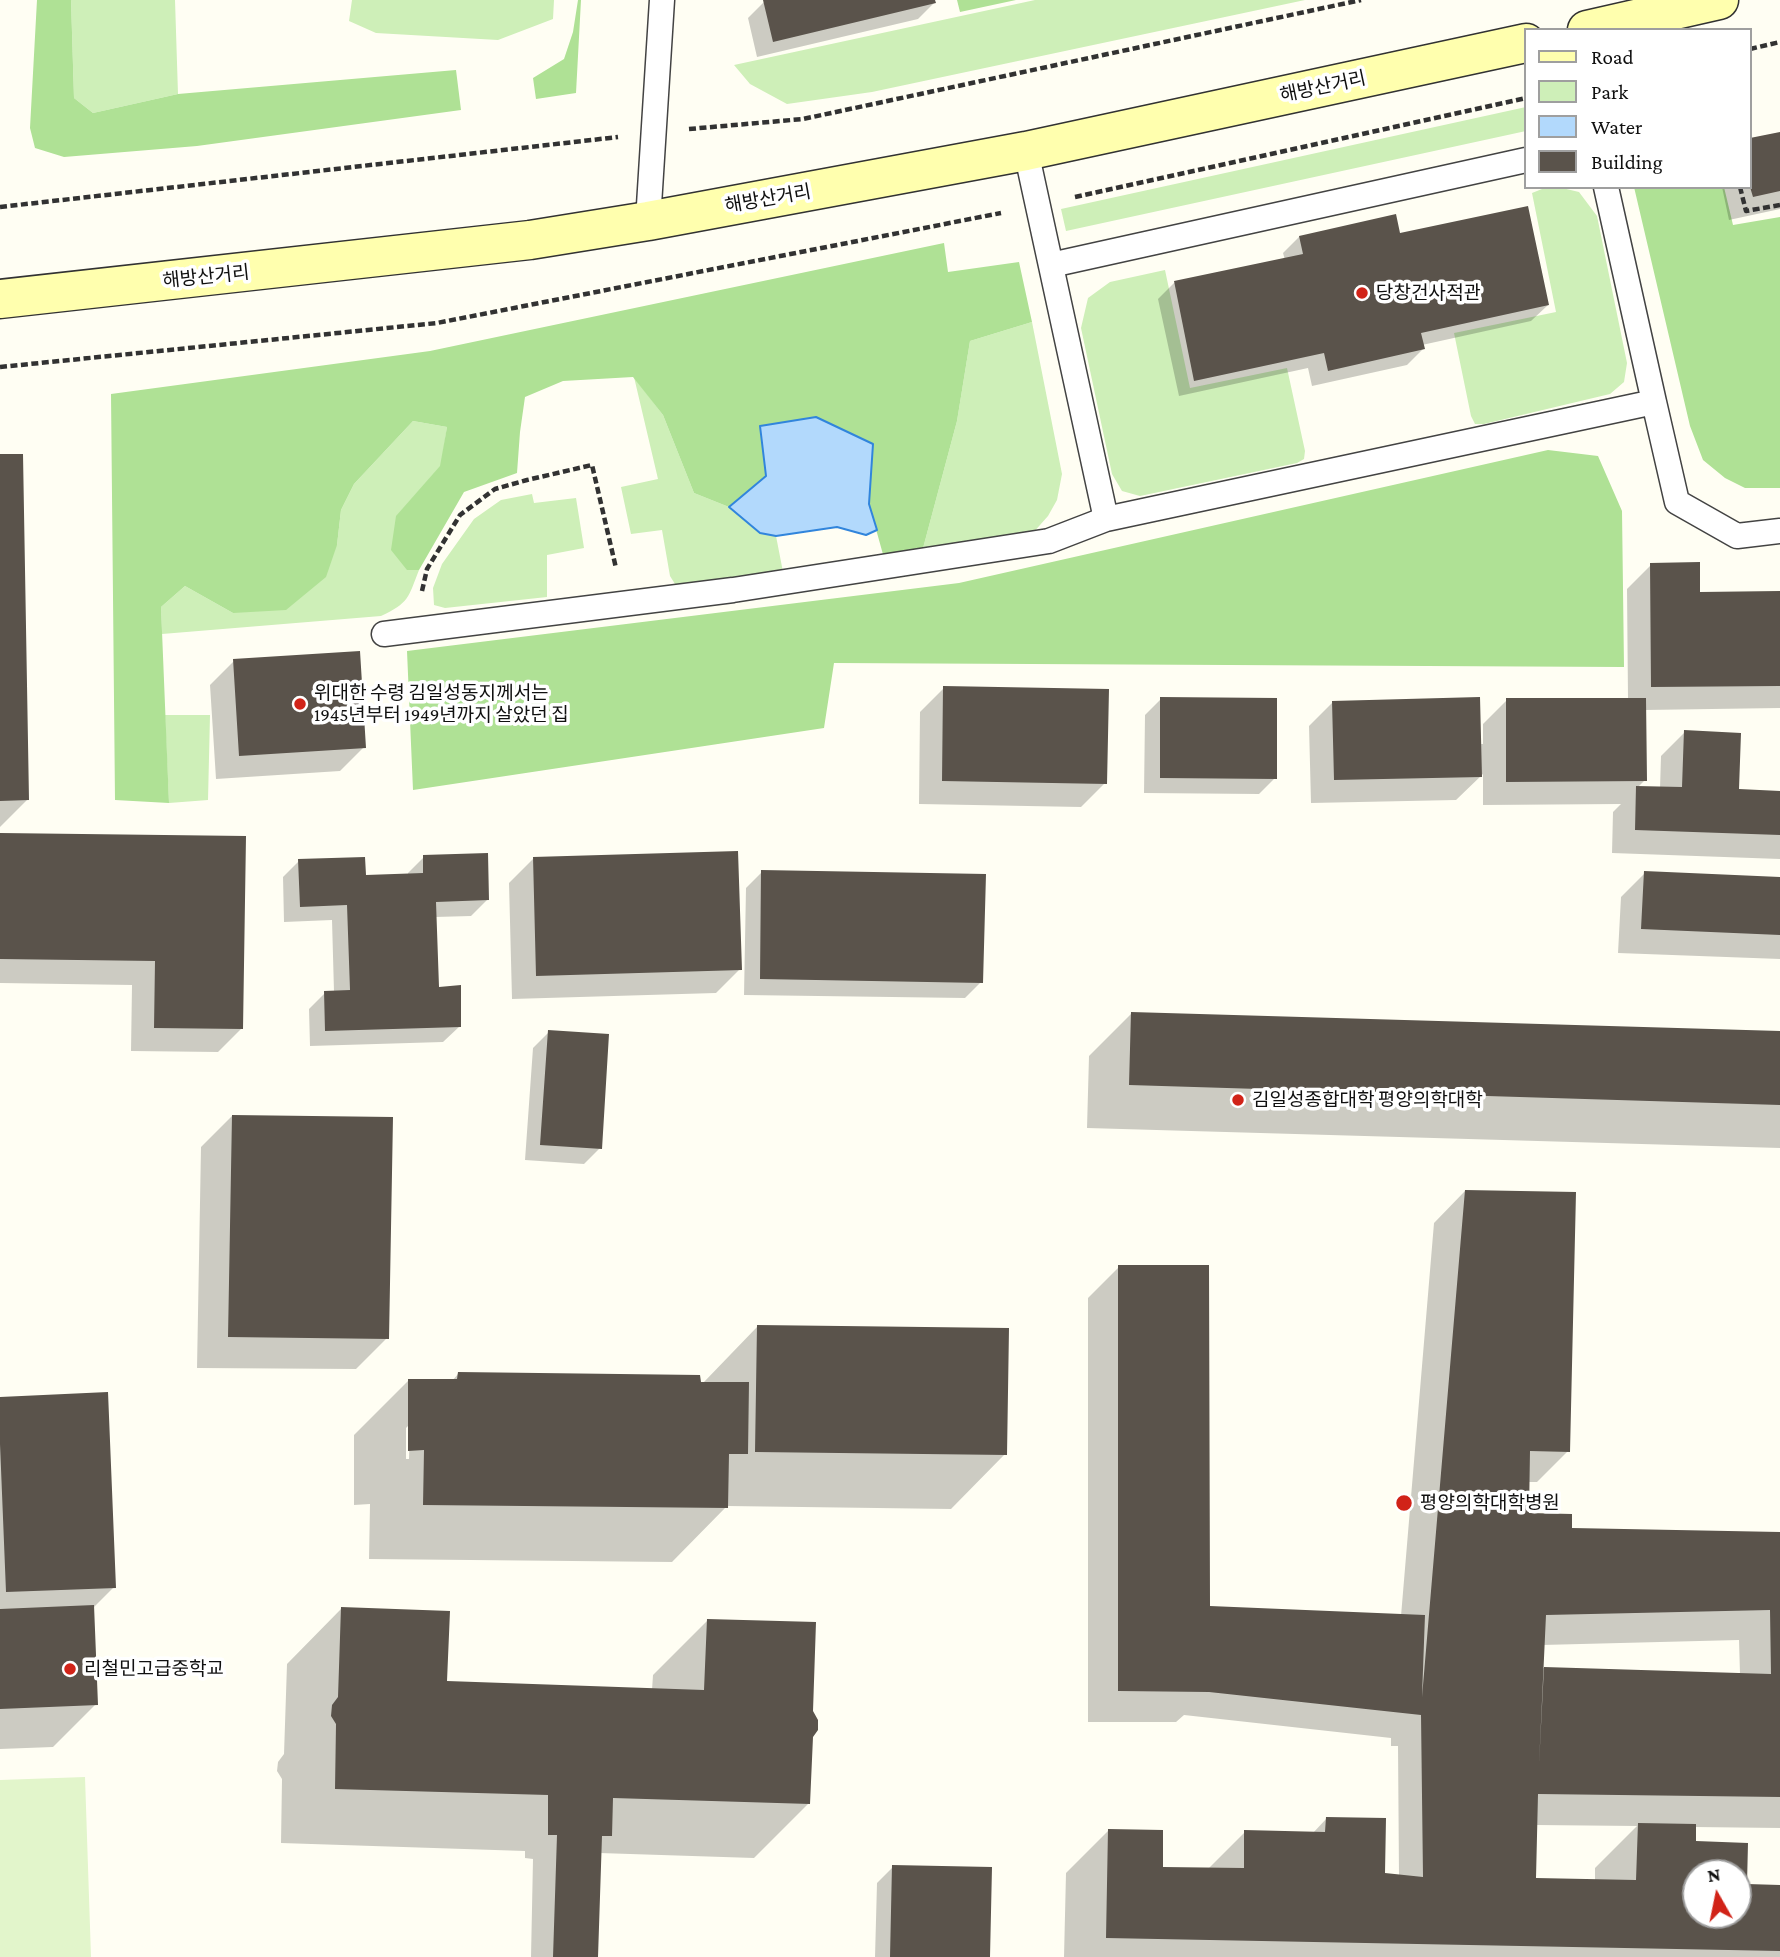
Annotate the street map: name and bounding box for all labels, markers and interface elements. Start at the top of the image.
legend [1524,28,1752,189]
text: Road [1591,45,1634,69]
street label: 해방산거리 [1278,67,1368,107]
text: Park [1591,80,1628,104]
text: Water [1591,115,1643,139]
text: Building [1591,150,1663,174]
street label: 해방산거리 [723,180,813,218]
street label: 해방산거리 [161,261,251,293]
place label: 당창건사적관 [1376,282,1481,304]
marker: 당창건사적관 [1354,285,1370,301]
place label: 위대한 수령 김일성동지께서는 1945년부터 1949년까지 살았던 집 [314,682,569,726]
marker: 위대한 수령 김일성동지께서는 1945년부터 1949년까지 살았던 집 [292,696,308,712]
place label: 김일성종합대학 평양의학대학 [1252,1089,1483,1111]
marker: 김일성종합대학 평양의학대학 [1230,1092,1246,1108]
place label: 평양의학대학병원 [1420,1492,1560,1514]
marker: 평양의학대학병원 [1394,1493,1414,1513]
place label: 리철민고급중학교 [84,1658,224,1680]
marker: 리철민고급중학교 [62,1661,78,1677]
north arrow [1682,1859,1752,1929]
text: N [1706,1863,1722,1886]

